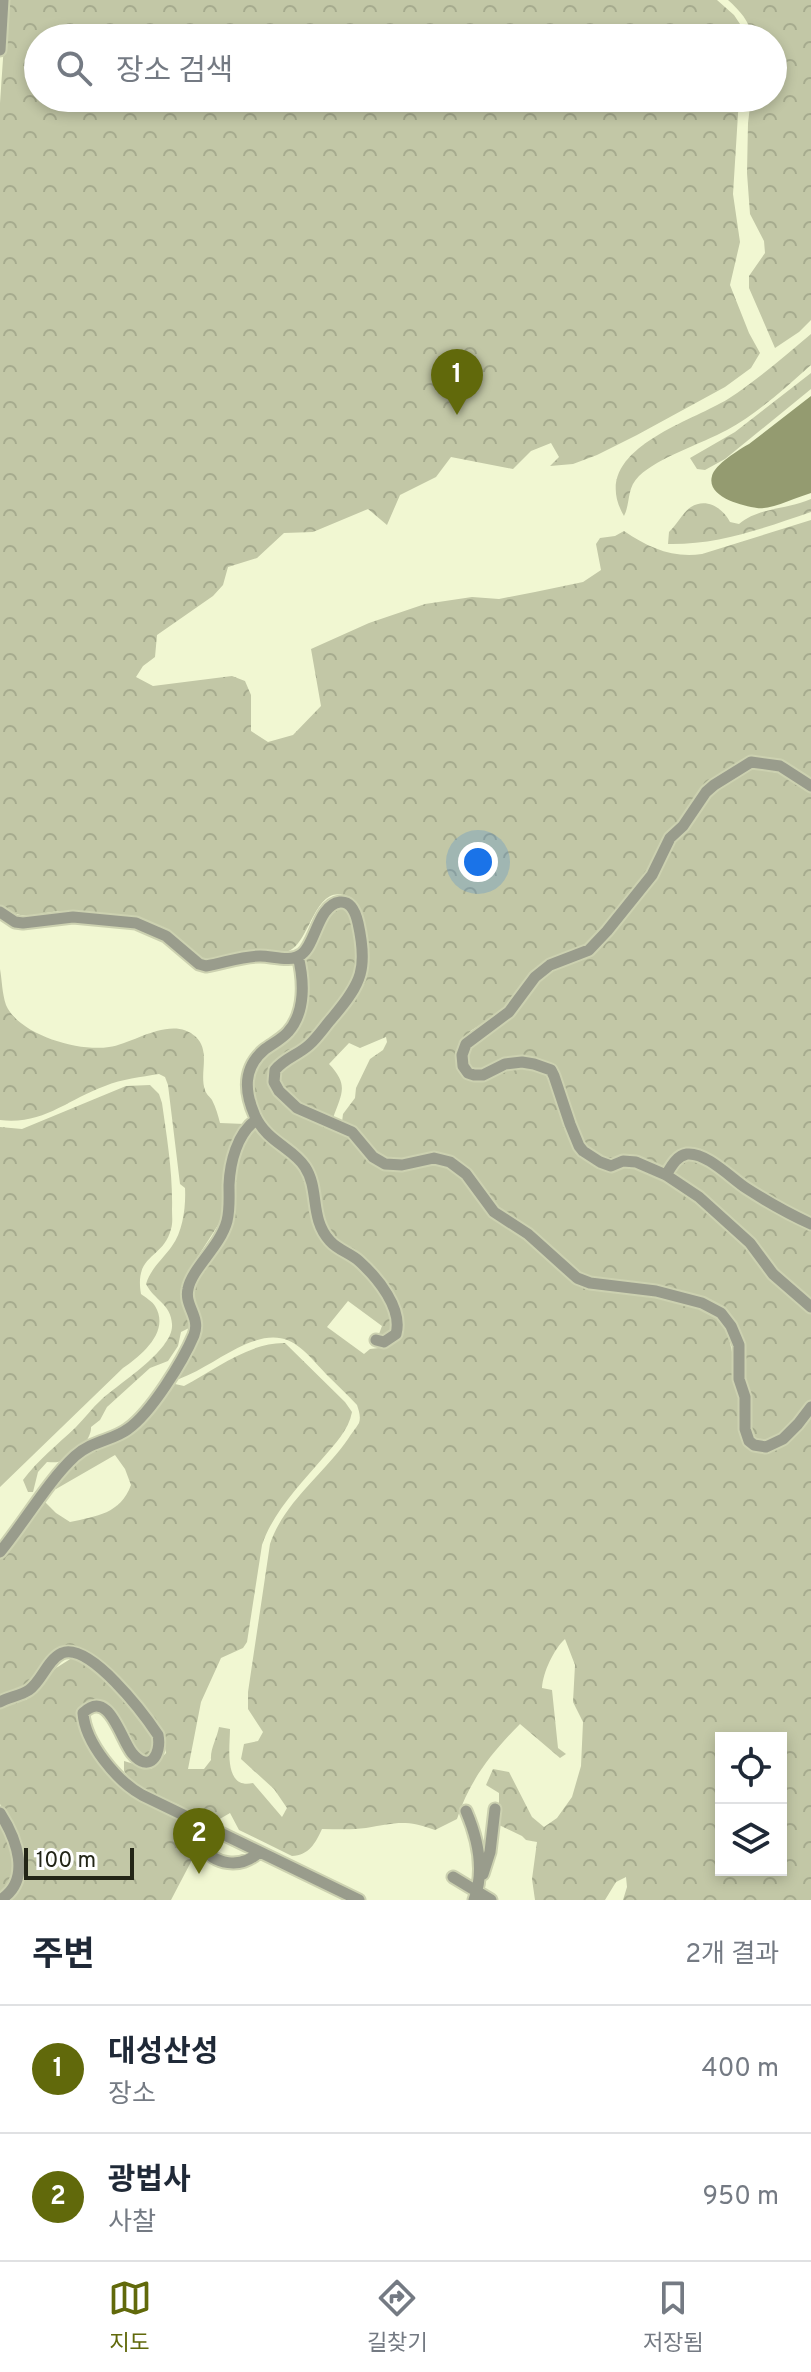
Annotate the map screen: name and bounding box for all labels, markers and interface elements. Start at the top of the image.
search box [24,24,787,112]
icon: search [52,46,96,90]
text: 장소 검색 [116,54,233,91]
pin: 1 [431,349,483,415]
your location [458,842,498,882]
map controls [715,1732,787,1876]
button: locate [715,1732,787,1804]
button: layers [715,1804,787,1876]
pin: 2 [173,1808,225,1874]
scale bar [24,1844,134,1880]
text: 100 m [36,1848,96,1875]
text: 주변 [32,1935,95,1978]
text: 2개 결과 [685,1939,779,1972]
text: 대성산성 [108,2035,218,2072]
text: 1 [53,2053,63,2086]
text: 400 m [702,2053,779,2086]
text: 장소 [108,2079,156,2112]
text: 광법사 [108,2163,191,2200]
text: 2 [50,2181,66,2214]
text: 950 m [703,2181,779,2214]
text: 사찰 [108,2207,156,2240]
tab: 지도 [108,2276,152,2358]
tab: 길찾기 [367,2276,427,2358]
tab: 저장됨 [643,2276,703,2358]

